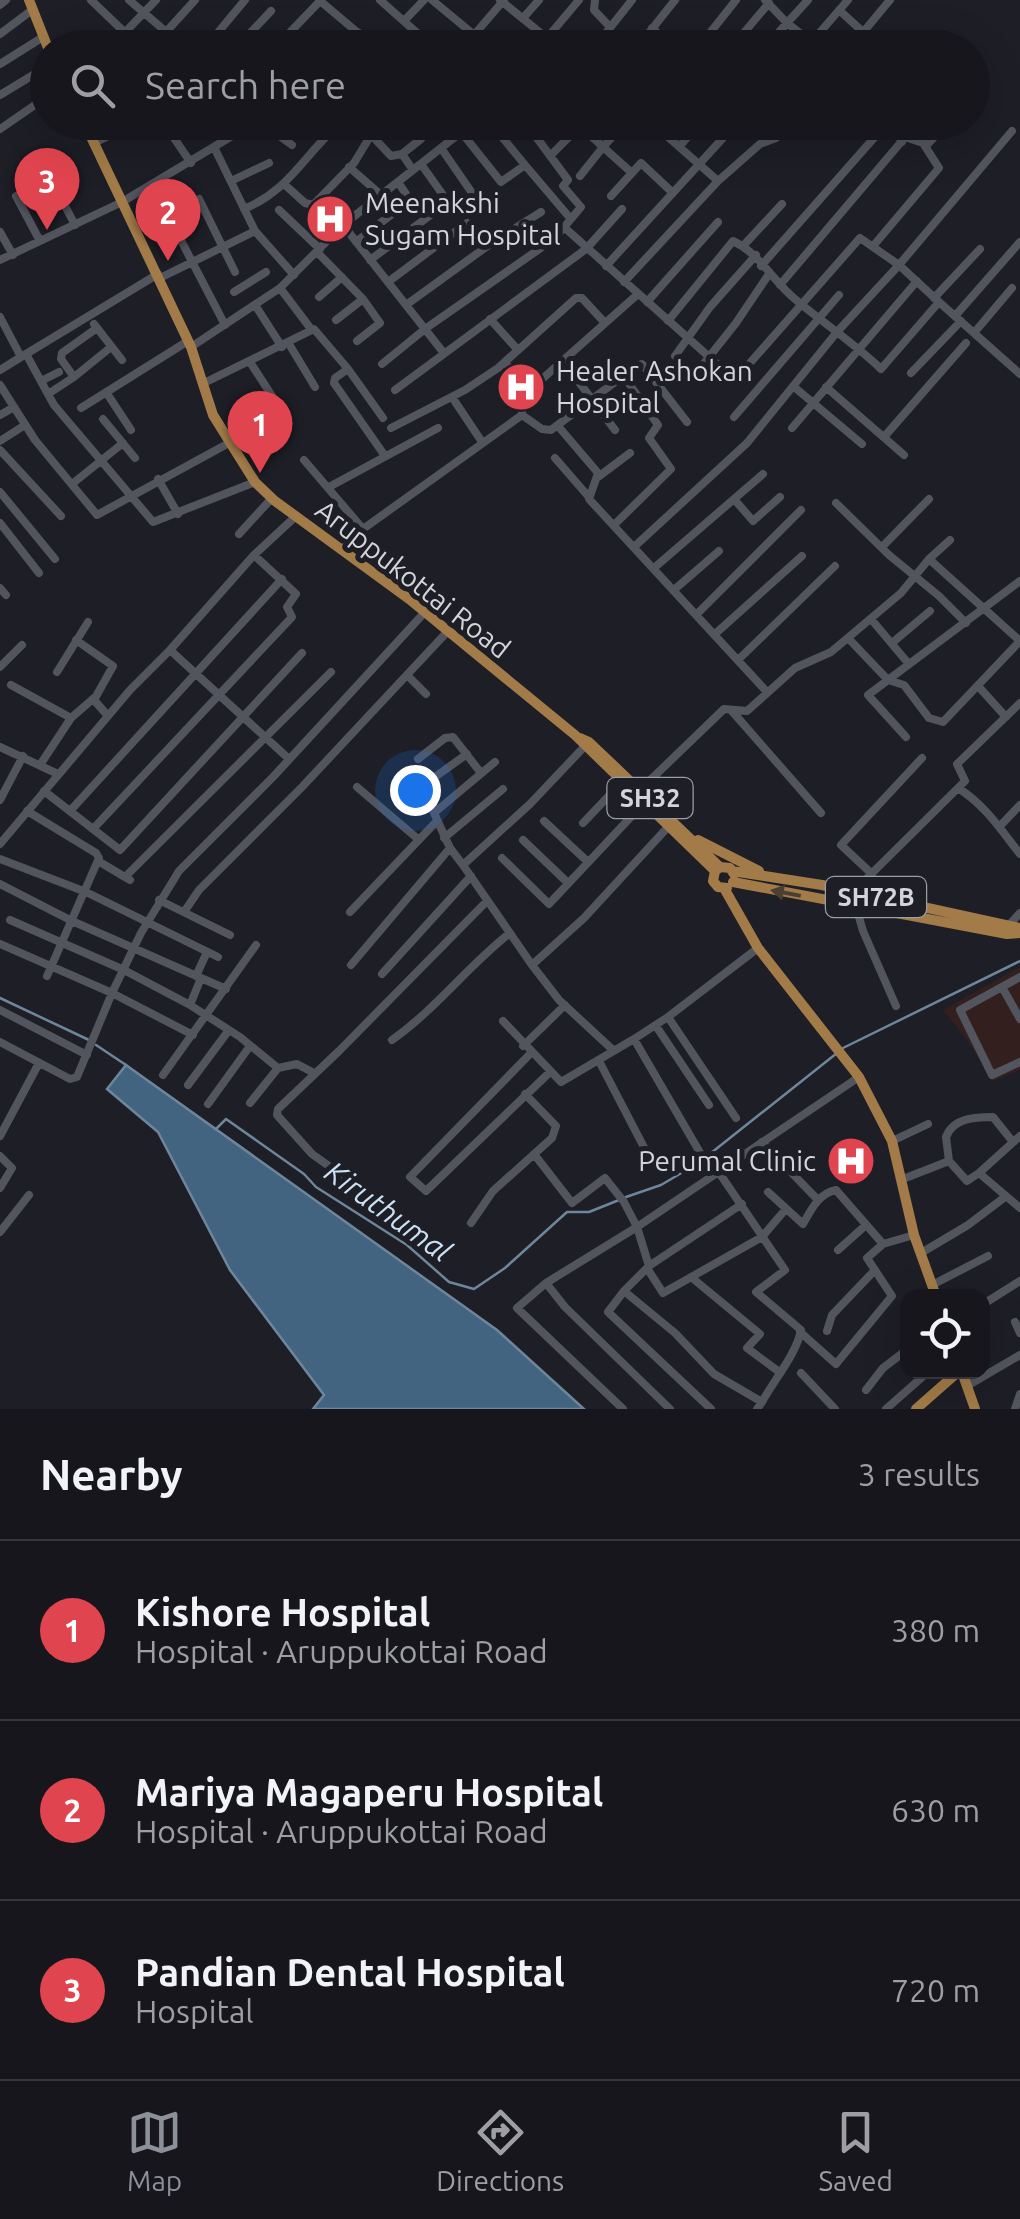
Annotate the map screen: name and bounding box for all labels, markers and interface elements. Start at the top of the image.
search box [30,30,990,140]
icon: search [65,58,120,113]
text: Search here [145,64,346,106]
pin: 3 [15,148,80,230]
pin: 2 [136,178,200,261]
place label: Meenakshi Sugam Hospital [365,187,561,250]
hospital icon: Meenakshi Sugam Hospital [304,193,356,245]
place label: Healer Ashokan Hospital [556,355,753,418]
hospital icon: Healer Ashokan Hospital [495,361,547,413]
pin: 1 [228,390,292,473]
street label: Aruppukottai Road [310,493,516,664]
your location [390,765,441,816]
road number: SH32 [608,778,692,818]
road number: SH72B [826,877,926,917]
one-way arrow [770,885,801,901]
hospital icon: Perumal Clinic [825,1135,877,1187]
place label: Perumal Clinic [638,1145,816,1176]
water label: Kiruthumal [319,1154,459,1269]
map controls [900,1289,990,1379]
button: locate [900,1289,990,1379]
text: Nearby [40,1451,183,1498]
text: 3 results [858,1456,980,1492]
text: Kishore Hospital [135,1591,430,1633]
text: 1 [63,1612,82,1648]
text: 380 m [891,1612,980,1648]
text: Hospital · Aruppukottai Road [135,1633,548,1669]
text: Mariya Magaperu Hospital [135,1771,603,1813]
text: 2 [63,1792,82,1828]
text: 630 m [891,1792,980,1828]
text: Hospital · Aruppukottai Road [135,1813,548,1849]
text: Pandian Dental Hospital [135,1951,565,1993]
text: 3 [63,1972,82,2008]
text: 720 m [891,1972,980,2008]
text: Hospital [135,1993,254,2029]
tab: Map [127,2105,182,2196]
tab: Directions [436,2105,564,2196]
tab: Saved [818,2105,893,2196]

